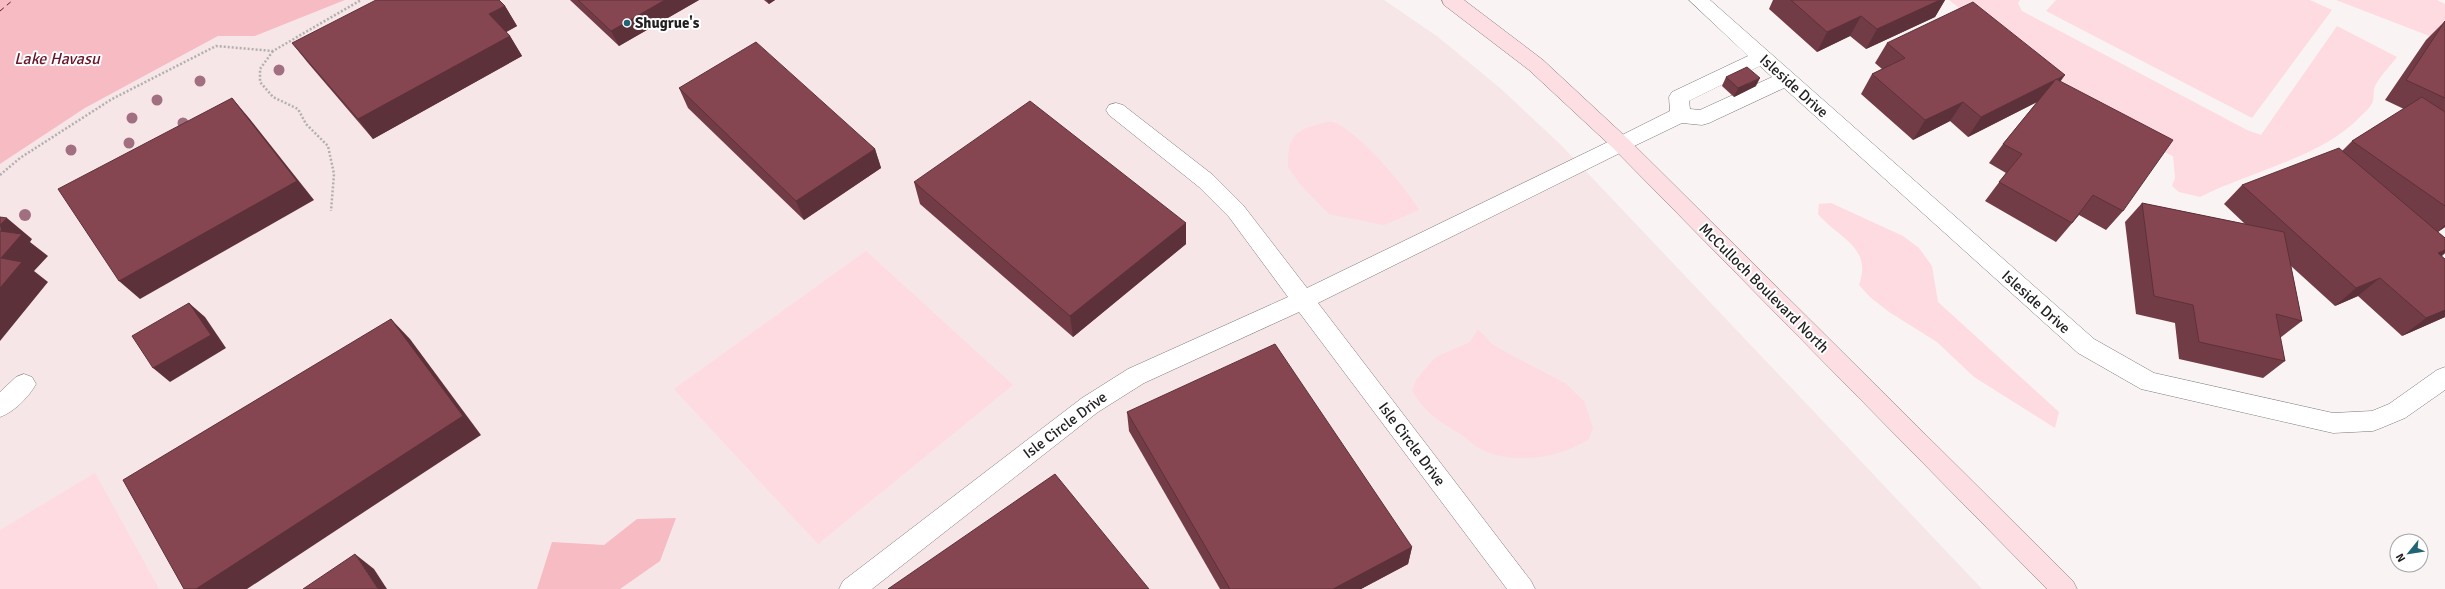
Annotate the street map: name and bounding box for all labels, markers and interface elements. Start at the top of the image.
place label: Shugrue's [635,14,700,32]
marker: Shugrue's [622,18,632,28]
water label: Lake Havasu [14,49,101,69]
street label: Isleside Drive [1756,51,1832,121]
street label: McCulloch Boulevard North [1695,219,1833,357]
street label: Isleside Drive [1998,267,2074,337]
street label: Isle Circle Drive [1020,388,1110,462]
street label: Isle Circle Drive [1375,399,1449,489]
north arrow [2389,533,2429,573]
text: N [2393,551,2408,564]

